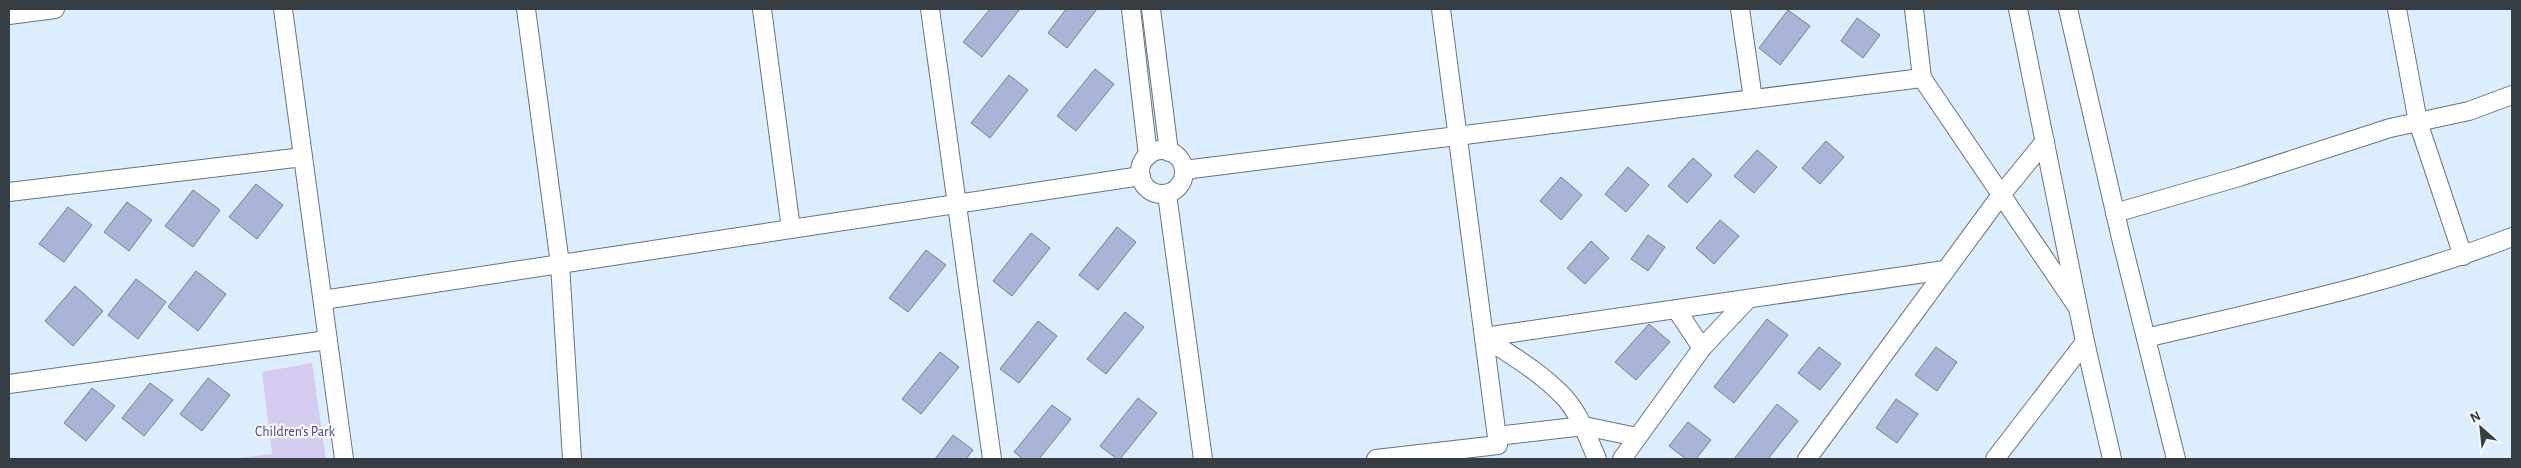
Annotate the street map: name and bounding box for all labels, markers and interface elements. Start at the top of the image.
north arrow [2456,403,2506,453]
text: N [2468,409,2483,426]
park label: Children's Park [255,425,336,439]

